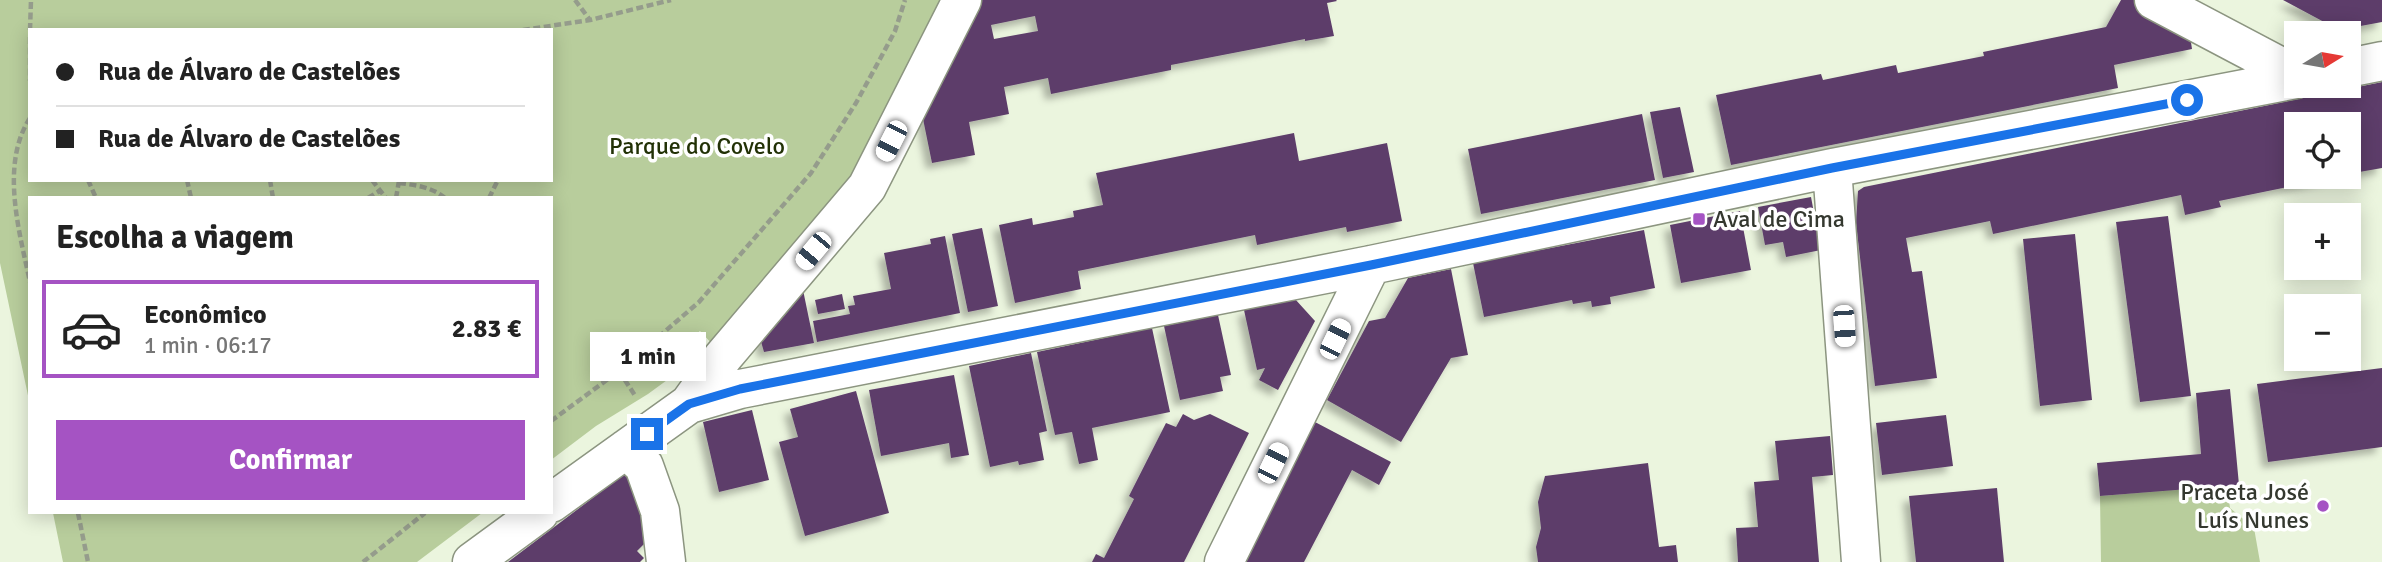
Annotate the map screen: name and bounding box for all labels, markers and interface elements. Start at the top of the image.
north arrow [2284,21,2361,98]
map controls [2284,21,2361,371]
text: Rua de Álvaro de Castelões [98,56,400,88]
route start [2171,84,2203,116]
button: locate [2284,112,2361,189]
car [873,118,910,164]
text: Rua de Álvaro de Castelões [98,123,400,155]
park label: Parque do Covelo [609,131,785,161]
button: + [2284,203,2361,280]
place label: Aval de Cima [1713,204,1845,234]
marker: Aval de Cima [1691,211,1707,227]
text: Escolha a viagem [56,218,294,257]
car [792,228,835,274]
button: − [2284,294,2361,371]
icon: car [60,298,123,361]
text: Econômico [144,299,267,331]
car [1833,304,1856,348]
text: 2.83 € [452,313,521,345]
car [1317,316,1354,362]
text: 1 min · 06:17 [144,331,272,360]
callout: 1 min [589,332,705,382]
text: 1 min [620,342,676,371]
route end [631,418,663,450]
button: Confirmar [56,420,525,500]
car [1255,440,1292,486]
place label: Praceta José Luís Nunes [2180,477,2309,535]
marker: Praceta José Luís Nunes [2315,498,2331,514]

